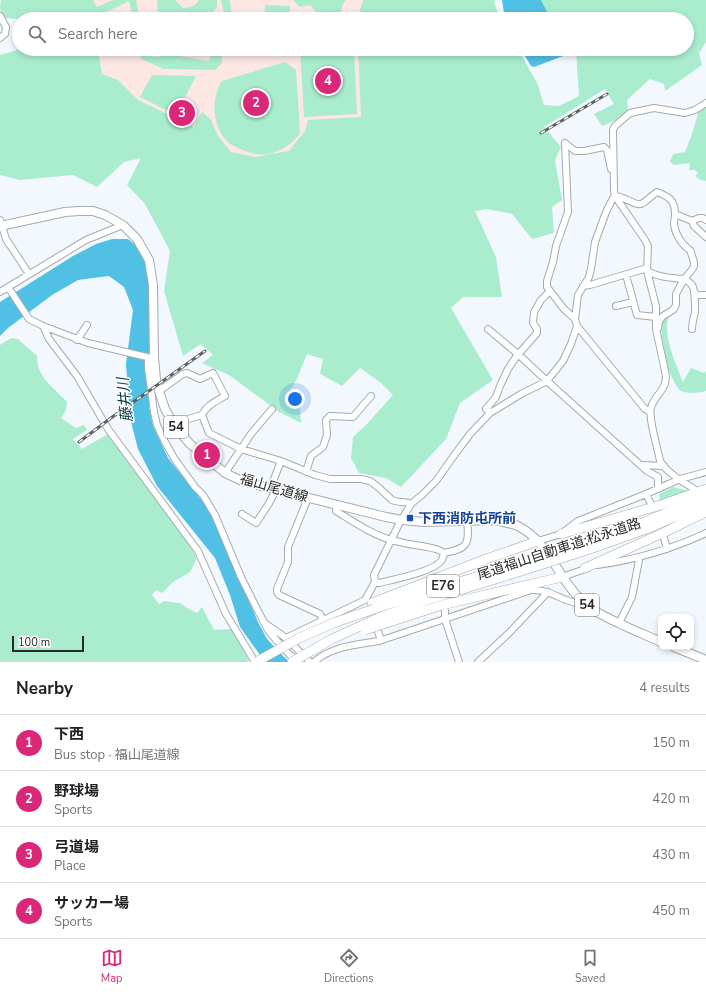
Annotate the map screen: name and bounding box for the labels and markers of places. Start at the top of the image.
pin: 4 [315,66,341,96]
pin: 2 [243,88,269,118]
pin: 3 [169,98,195,128]
pin: 1 [194,440,220,470]
place label: 下西消防屯所前 [418,509,516,528]
marker: 下西消防屯所前 [405,513,415,523]

